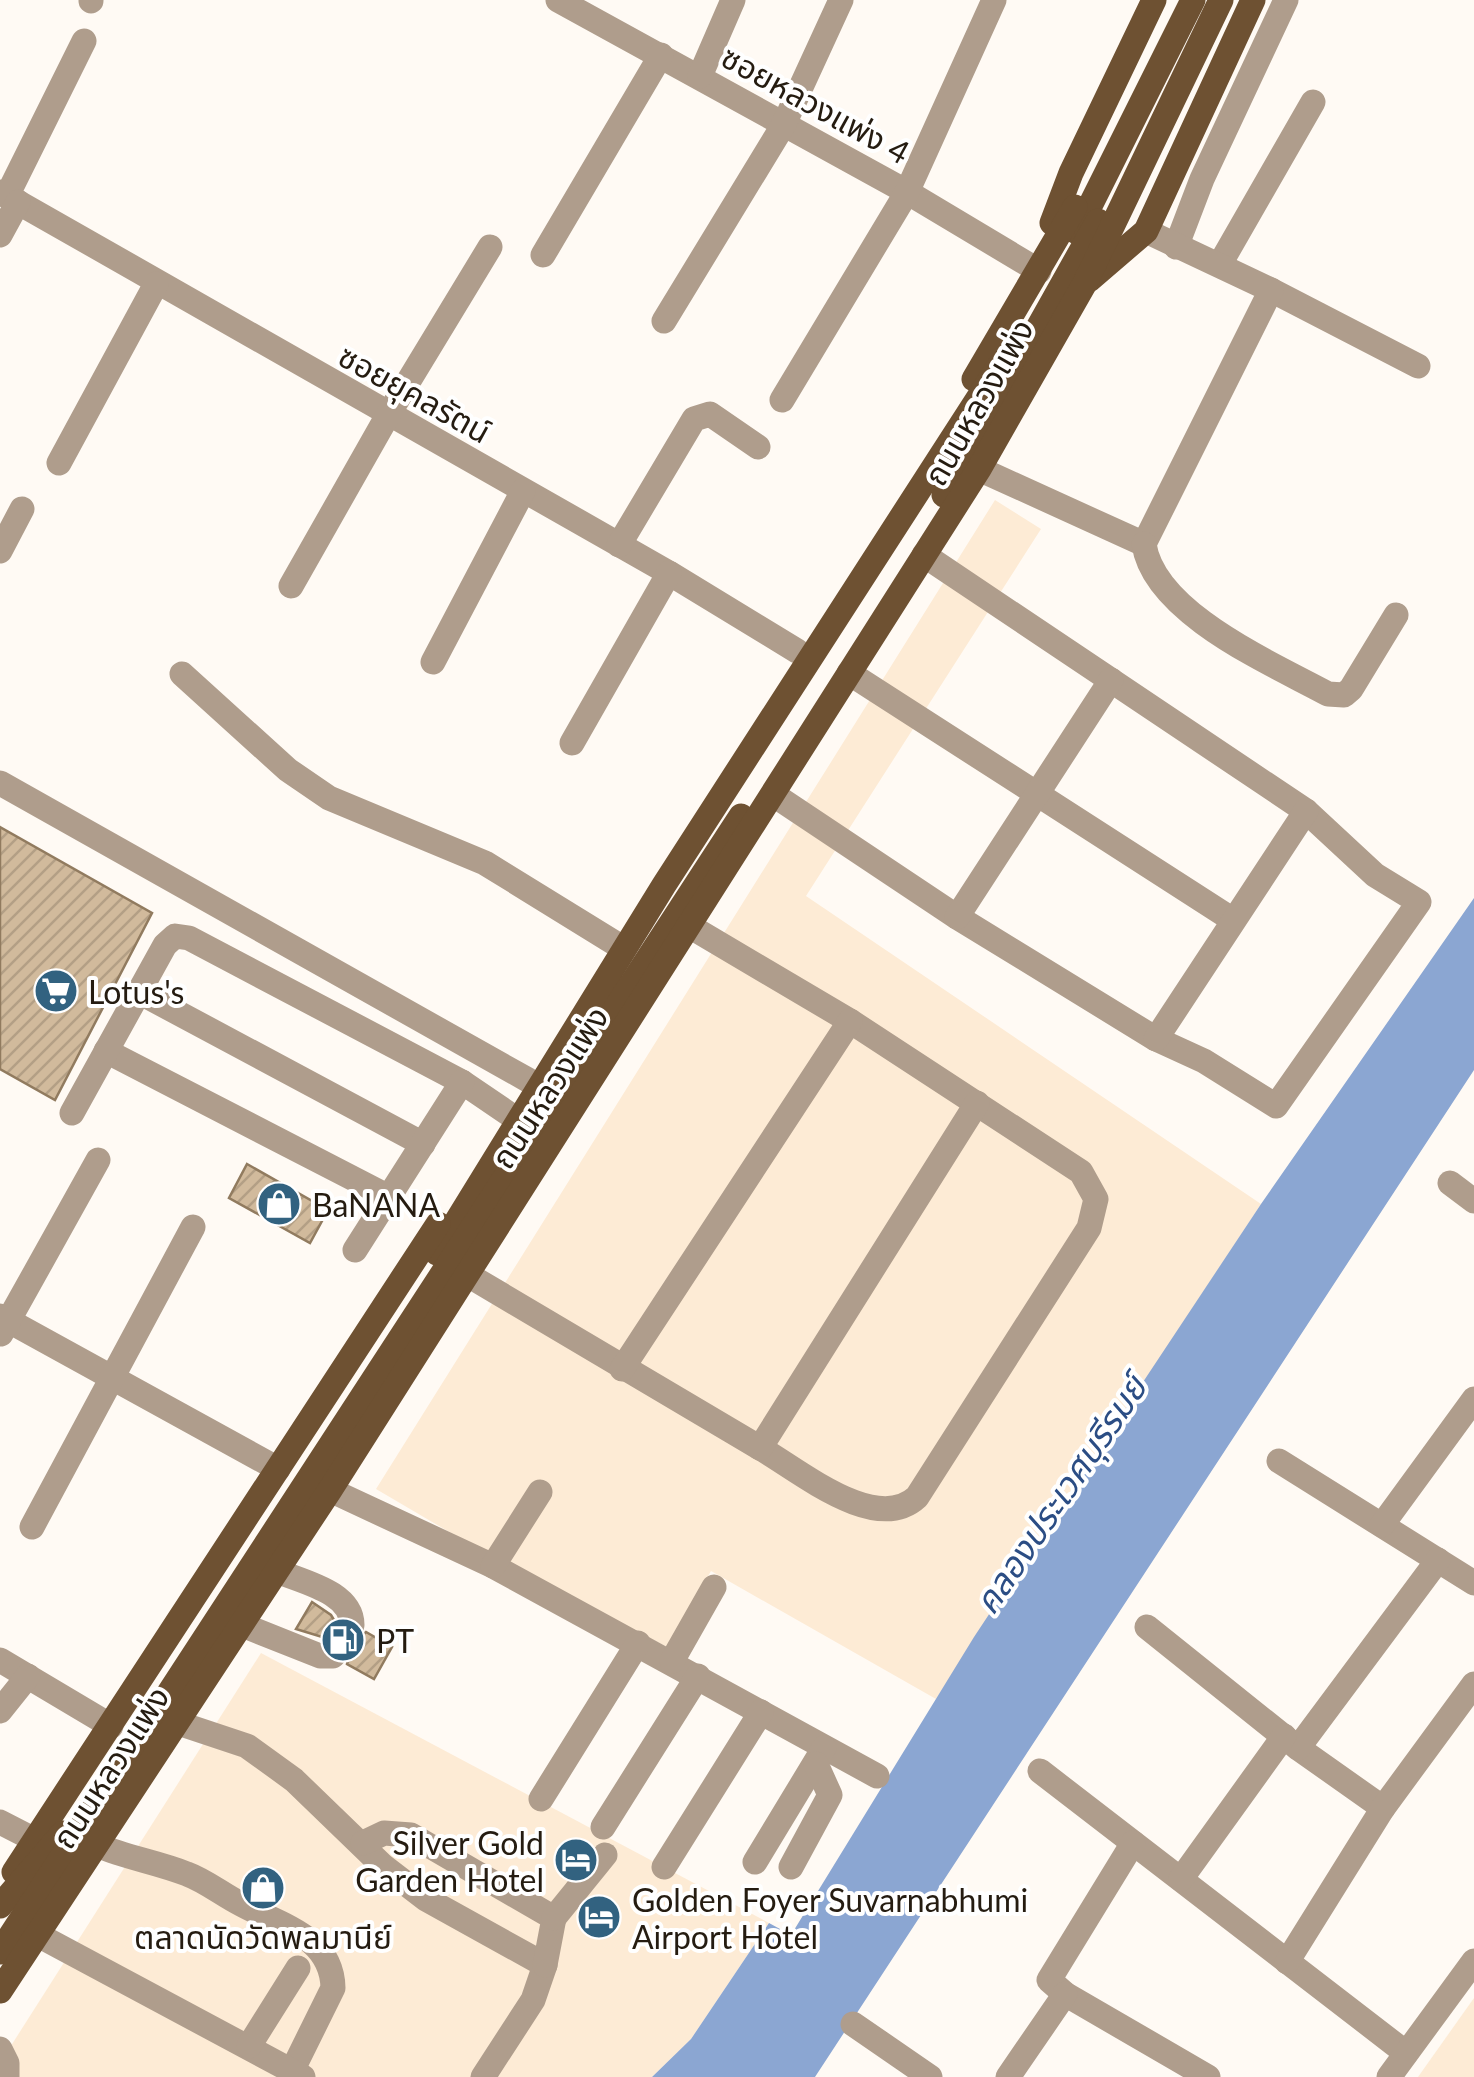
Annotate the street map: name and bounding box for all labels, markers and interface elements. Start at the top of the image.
street label: ซอยหลวงแพ่ง 4 [715,36,917,172]
street label: ถนนหลวงแพ่ง [915,312,1041,492]
street label: ซอยยุคลรัตน์ [332,335,498,452]
supermarket icon: Lotus's [33,968,79,1014]
place label: Lotus's [88,972,184,1011]
street label: ถนนหลวงแพ่ง [482,999,616,1175]
shop icon: BaNANA [256,1181,302,1227]
place label: BaNANA [312,1185,441,1224]
water label: คลองประเวศบุรีรมย์ [964,1362,1160,1622]
fuel station icon: PT [320,1617,366,1663]
place label: PT [376,1621,414,1660]
street label: ถนนหลวงแพ่ง [43,1679,177,1855]
place label: Silver Gold Garden Hotel [355,1823,544,1899]
hotel icon: Silver Gold Garden Hotel [553,1837,599,1883]
shop icon: ตลาดนัดวัดพลมานีย์ [240,1865,286,1911]
place label: Golden Foyer Suvarnabhumi Airport Hotel [632,1880,1028,1956]
hotel icon: Golden Foyer Suvarnabhumi Airport Hotel [576,1894,622,1940]
place label: ตลาดนัดวัดพลมานีย์ [134,1917,392,1956]

